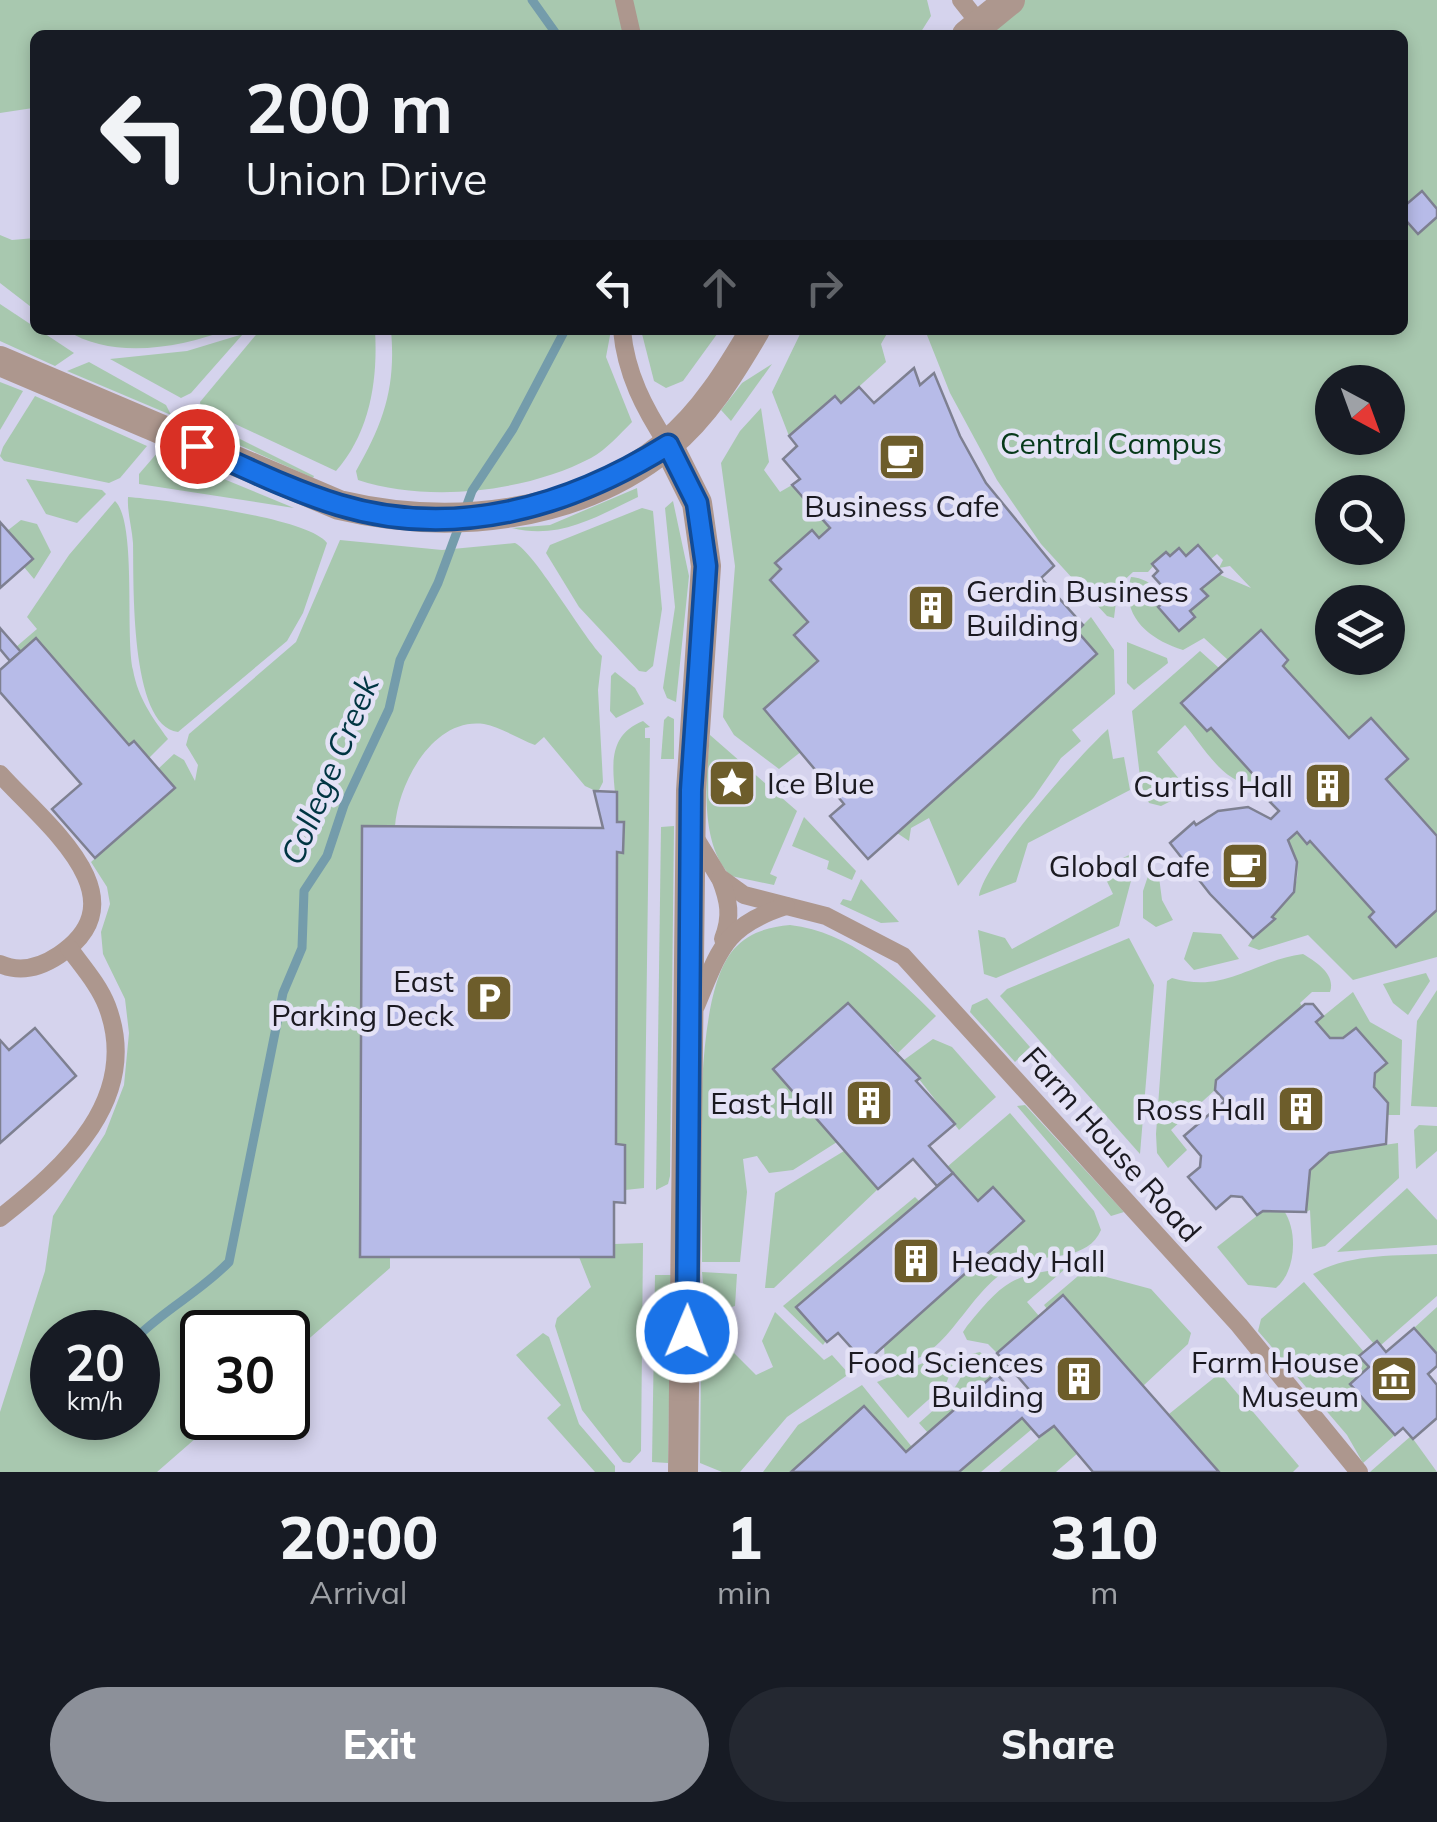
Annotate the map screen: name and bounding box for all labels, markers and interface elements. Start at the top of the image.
text: 200 m [245,63,453,151]
icon: left [80,70,210,200]
text: Union Drive [245,150,487,206]
icon: left [587,260,642,315]
icon: ahead [692,260,747,315]
icon: right [797,260,852,315]
north arrow [1315,365,1405,455]
map controls [1315,365,1405,675]
pin [155,404,240,489]
icon: arrive [170,419,225,474]
park label: Central Campus [1000,424,1222,462]
cafe icon: Business Cafe [876,431,928,483]
button: search [1315,475,1405,565]
place label: Business Cafe [804,487,1000,525]
place label: Gerdin Business Building [966,572,1189,644]
building icon: Gerdin Business Building [905,582,957,634]
button: layers [1315,585,1405,675]
water label: College Creek [271,668,387,870]
place icon: Ice Blue [706,757,758,809]
building icon: Curtiss Hall [1302,760,1354,812]
place label: Ice Blue [767,764,875,802]
place label: Curtiss Hall [1133,767,1293,805]
cafe icon: Global Cafe [1219,840,1271,892]
place label: Global Cafe [1049,847,1210,885]
place label: East Parking Deck [271,962,455,1034]
parking icon: East Parking Deck [463,972,515,1024]
street label: Farm House Road [1014,1039,1210,1249]
building icon: East Hall [843,1077,895,1129]
building icon: Ross Hall [1275,1083,1327,1135]
place label: East Hall [710,1084,834,1122]
place label: Ross Hall [1136,1090,1266,1128]
building icon: Heady Hall [890,1235,942,1287]
place label: Heady Hall [951,1242,1105,1280]
position arrow [635,1280,739,1384]
speed limit sign: 30 [180,1310,310,1440]
text: 20 [65,1331,125,1394]
place label: Food Sciences Building [847,1343,1044,1415]
place label: Farm House Museum [1191,1343,1359,1415]
building icon: Food Sciences Building [1053,1353,1105,1405]
museum icon: Farm House Museum [1368,1353,1420,1405]
text: km/h [67,1385,123,1416]
text: 20:00 [279,1499,438,1574]
text: 1 [726,1499,762,1574]
text: 310 [1050,1499,1158,1574]
text: Arrival [310,1572,407,1612]
text: min [717,1572,772,1612]
text: m [1090,1572,1118,1612]
button: Exit [50,1687,709,1802]
button: Share [729,1687,1387,1802]

